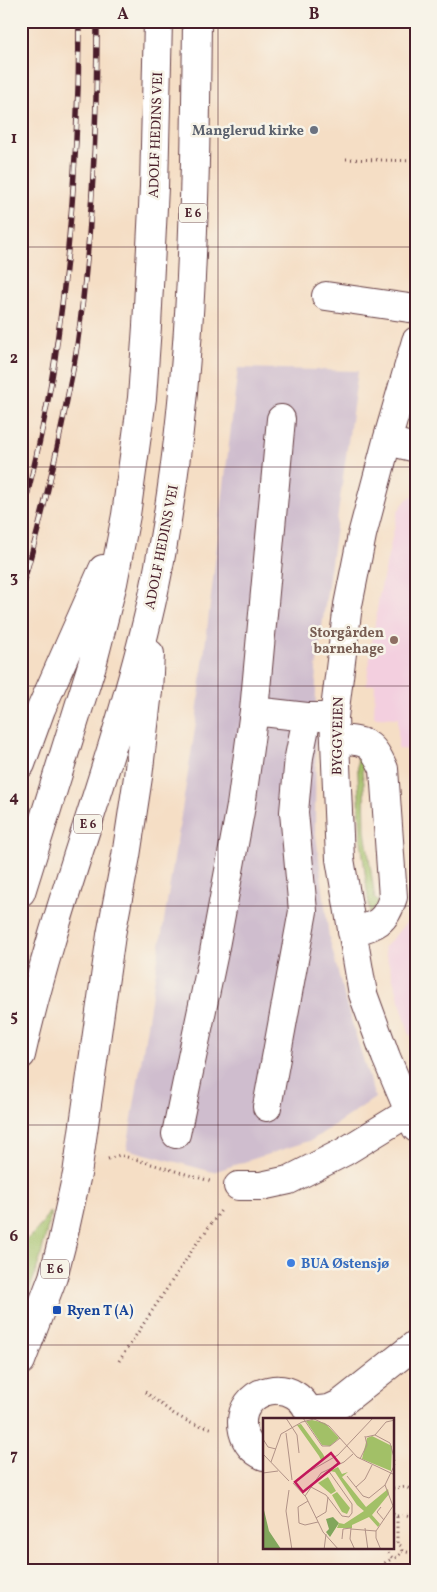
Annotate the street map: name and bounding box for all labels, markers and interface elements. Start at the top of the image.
text: A [117,4,129,26]
text: B [309,4,320,26]
street label: ADOLF HEDINS VEI [145,72,168,199]
place label: Manglerud kirke [192,122,304,141]
marker: Manglerud kirke [308,124,320,136]
text: 1 [11,128,17,150]
road number: E 6 [179,204,207,222]
text: 2 [10,348,18,370]
street label: ADOLF HEDINS VEI [141,483,184,611]
text: 3 [10,567,18,589]
place label: Storgården barnehage [310,624,384,659]
marker: Storgården barnehage [388,634,400,646]
street label: BYGGVEIEN [328,697,349,775]
text: 4 [9,787,19,809]
road number: E 6 [74,814,102,834]
text: 5 [10,1006,18,1028]
text: 6 [10,1226,19,1248]
place label: BUA Østensjø [301,1255,389,1274]
marker: BUA Østensjø [285,1257,297,1269]
road number: E 6 [41,1260,69,1278]
place label: Ryen T (A) [67,1302,134,1321]
marker: Ryen T (A) [51,1304,63,1316]
inset map [263,1418,394,1550]
text: 7 [10,1445,18,1467]

